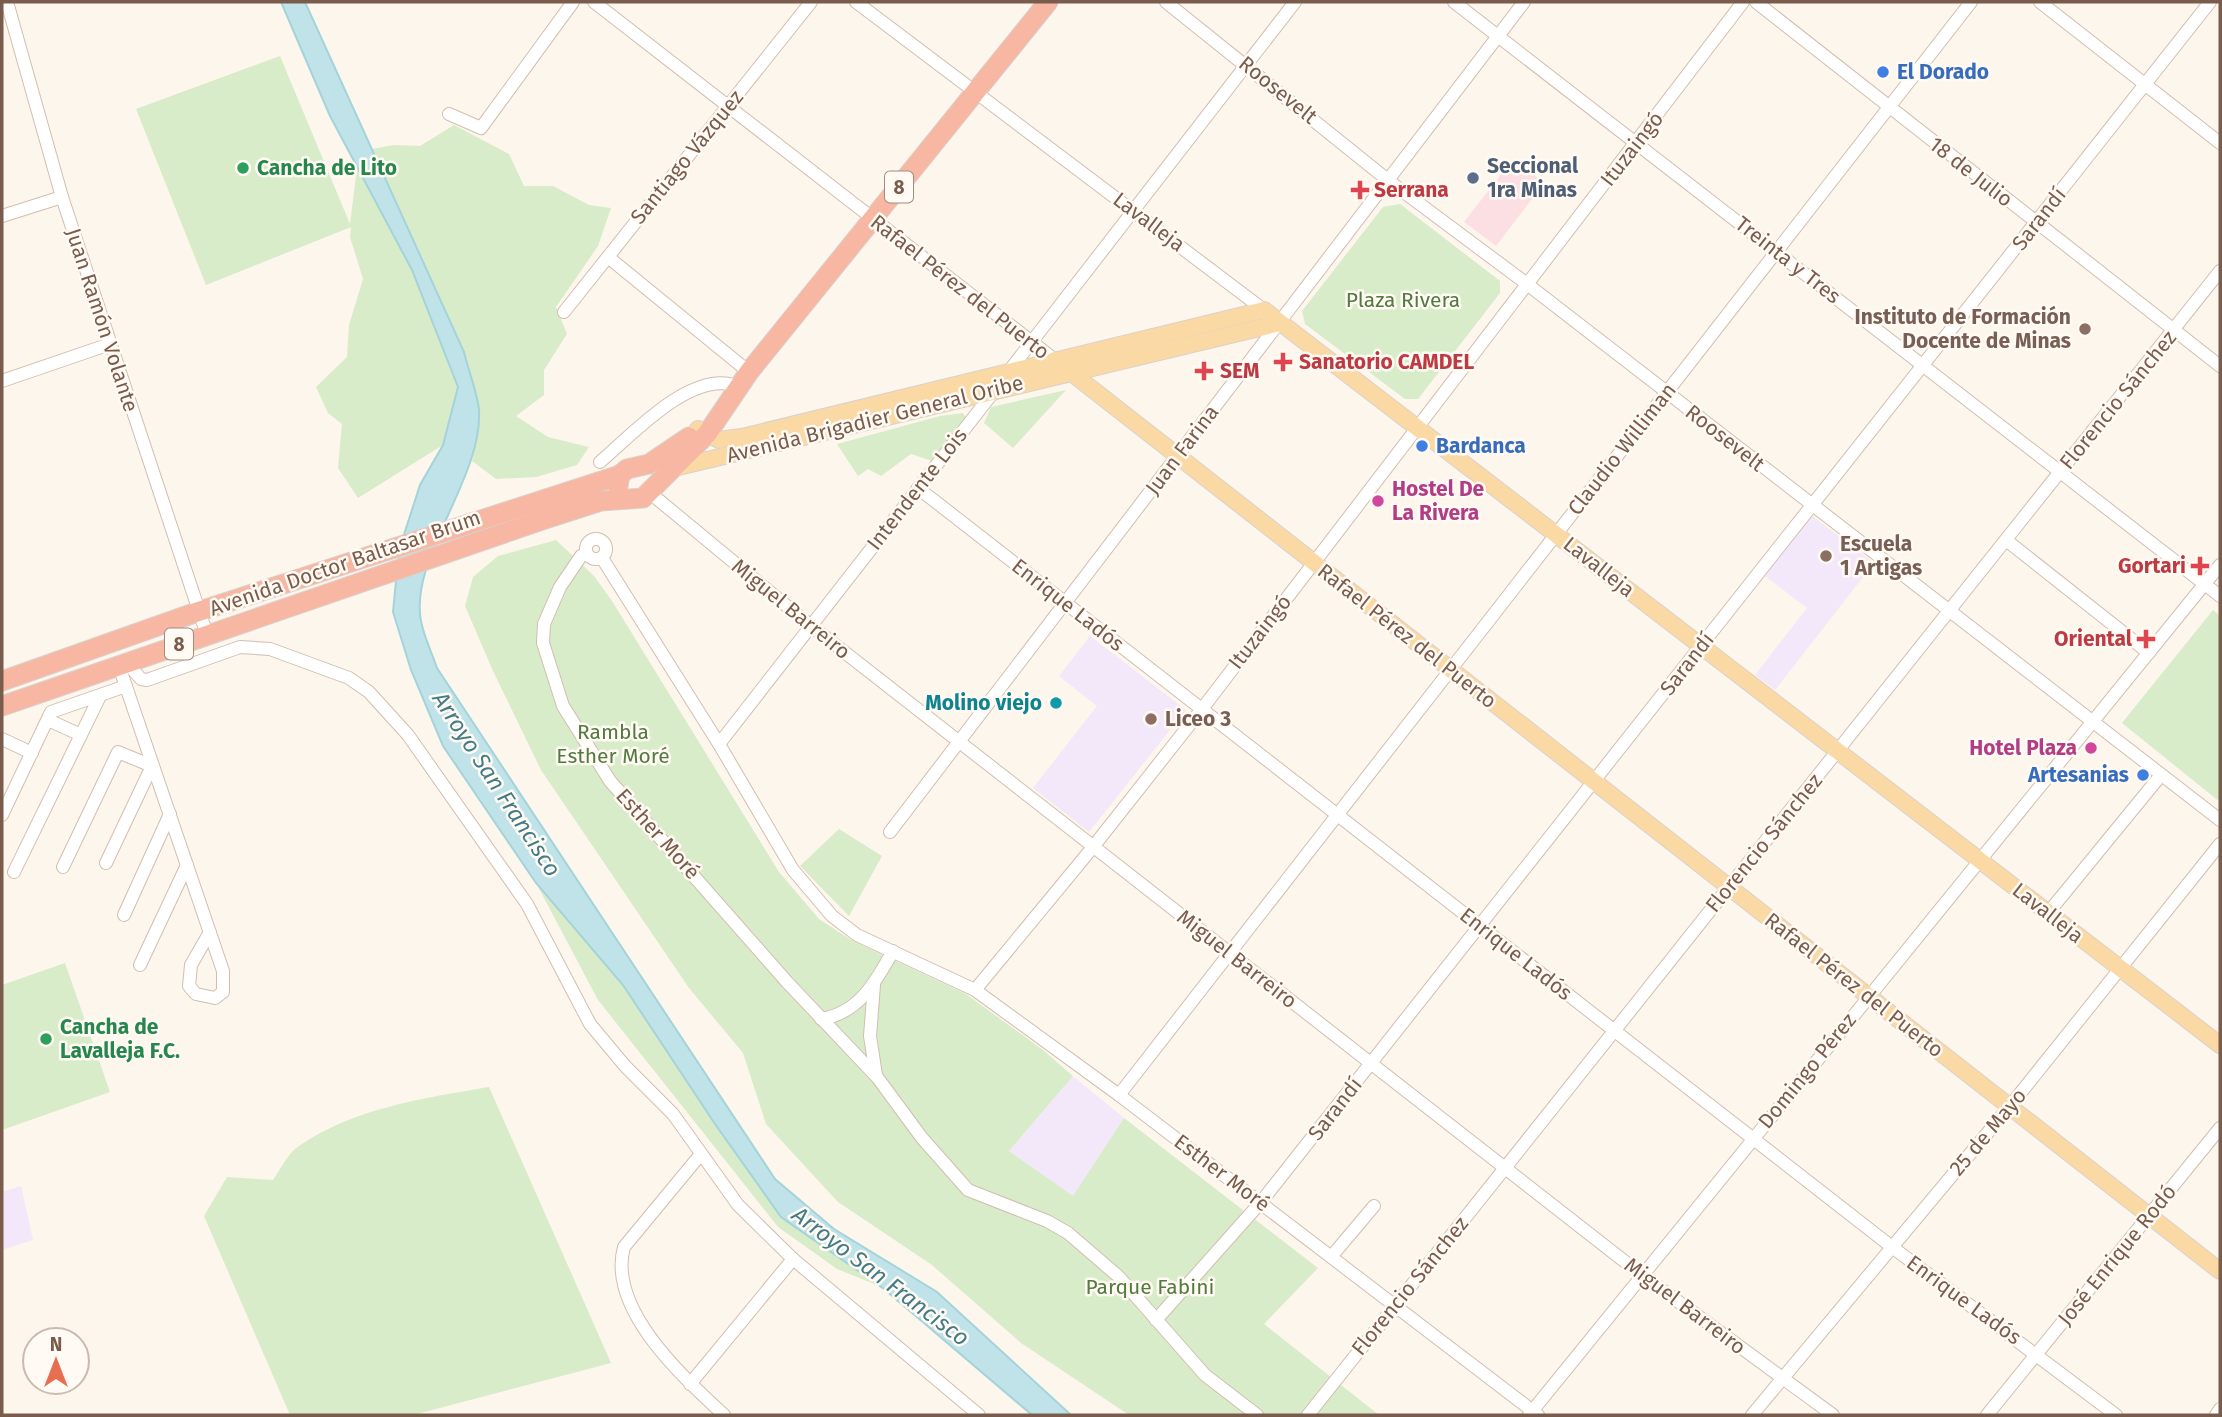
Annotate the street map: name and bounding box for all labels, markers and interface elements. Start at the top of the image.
street label: Roosevelt [1233,50,1323,130]
place label: El Dorado [1897,59,1989,85]
marker: El Dorado [1875,64,1891,80]
street label: Santiago Vázquez [625,85,749,229]
street label: Ituzaingó [1595,107,1669,191]
street label: 18 de Julio [1924,131,2018,213]
place label: Seccional 1ra Minas [1487,153,1579,203]
place label: Cancha de Lito [257,155,397,181]
marker: Cancha de Lito [235,160,251,176]
marker: Seccional 1ra Minas [1465,170,1481,186]
road number: 8 [885,172,913,202]
place label: Serrana [1374,177,1449,203]
marker: Serrana [1352,182,1368,198]
street label: Sarandí [2006,182,2072,256]
street label: Lavalleja [1108,186,1190,258]
street label: Rafael Pérez del Puerto [865,209,1055,365]
street label: Treinta y Tres [1730,211,1846,309]
street label: Juan Ramón Volante [60,225,144,415]
park label: Plaza Rivera [1346,287,1460,313]
place label: Instituto de Formación Docente de Minas [1855,304,2071,354]
marker: Instituto de Formación Docente de Minas [2077,321,2093,337]
street label: Florencio Sánchez [2054,325,2182,475]
place label: Sanatorio CAMDEL [1299,349,1474,375]
marker: Sanatorio CAMDEL [1273,352,1293,372]
place label: SEM [1220,358,1260,384]
marker: SEM [1194,361,1214,381]
street label: Avenida Brigadier General Oribe [724,369,1026,469]
street label: Claudio Williman [1562,378,1682,520]
street label: Roosevelt [1680,399,1770,477]
street label: Juan Farina [1140,400,1224,500]
street label: Intendente Lois [861,423,973,555]
place label: Bardanca [1436,433,1526,459]
marker: Bardanca [1414,438,1430,454]
place label: Hostel De La Rivera [1392,476,1485,526]
marker: Hostel De La Rivera [1370,493,1386,509]
street label: Avenida Doctor Baltasar Brum [206,504,484,622]
street label: Lavalleja [1558,531,1640,603]
place label: Escuela 1 Artigas [1840,531,1922,581]
marker: Escuela 1 Artigas [1818,548,1834,564]
street label: Miguel Barreiro [726,553,856,665]
street label: Enrique Ladós [1007,553,1130,657]
place label: Gortari [2118,553,2186,579]
street label: Rafael Pérez del Puerto [1312,558,1502,714]
marker: Gortari [2192,558,2208,574]
street label: Ituzaingó [1223,590,1297,674]
place label: Oriental [2054,626,2133,652]
street label: Sarandí [1654,627,1720,701]
road number: 8 [165,628,193,660]
marker: Oriental [2138,631,2154,647]
water label: Arroyo San Francisco [426,686,567,882]
place label: Molino viejo [925,690,1042,716]
marker: Molino viejo [1048,695,1064,711]
place label: Liceo 3 [1165,706,1231,732]
marker: Liceo 3 [1143,711,1159,727]
park label: Rambla Esther Moré [556,719,670,769]
place label: Hotel Plaza [1969,735,2077,761]
marker: Hotel Plaza [2083,740,2099,756]
place label: Artesanias [2027,762,2129,788]
marker: Artesanias [2135,767,2151,783]
street label: Florencio Sánchez [1700,768,1828,918]
street label: Esther Moré [610,783,706,885]
street label: Lavalleja [2007,877,2089,949]
street label: Enrique Ladós [1455,902,1578,1006]
street label: Miguel Barreiro [1172,904,1302,1014]
street label: Rafael Pérez del Puerto [1759,907,1949,1063]
street label: Domingo Pérez [1752,1008,1862,1134]
place label: Cancha de Lavalleja F.C. [60,1014,180,1064]
marker: Cancha de Lavalleja F.C. [38,1031,54,1047]
street label: Sarandí [1302,1072,1368,1146]
street label: 25 de Mayo [1944,1083,2032,1181]
street label: Esther Moré [1169,1128,1275,1218]
street label: José Enrique Rodó [2052,1179,2182,1331]
water label: Arroyo San Francisco [786,1200,975,1352]
street label: Florencio Sánchez [1346,1211,1474,1361]
street label: Enrique Ladós [1902,1250,2027,1350]
street label: Miguel Barreiro [1619,1252,1751,1360]
park label: Parque Fabini [1086,1274,1214,1300]
north arrow [21,1326,91,1396]
text: N [50,1333,62,1356]

